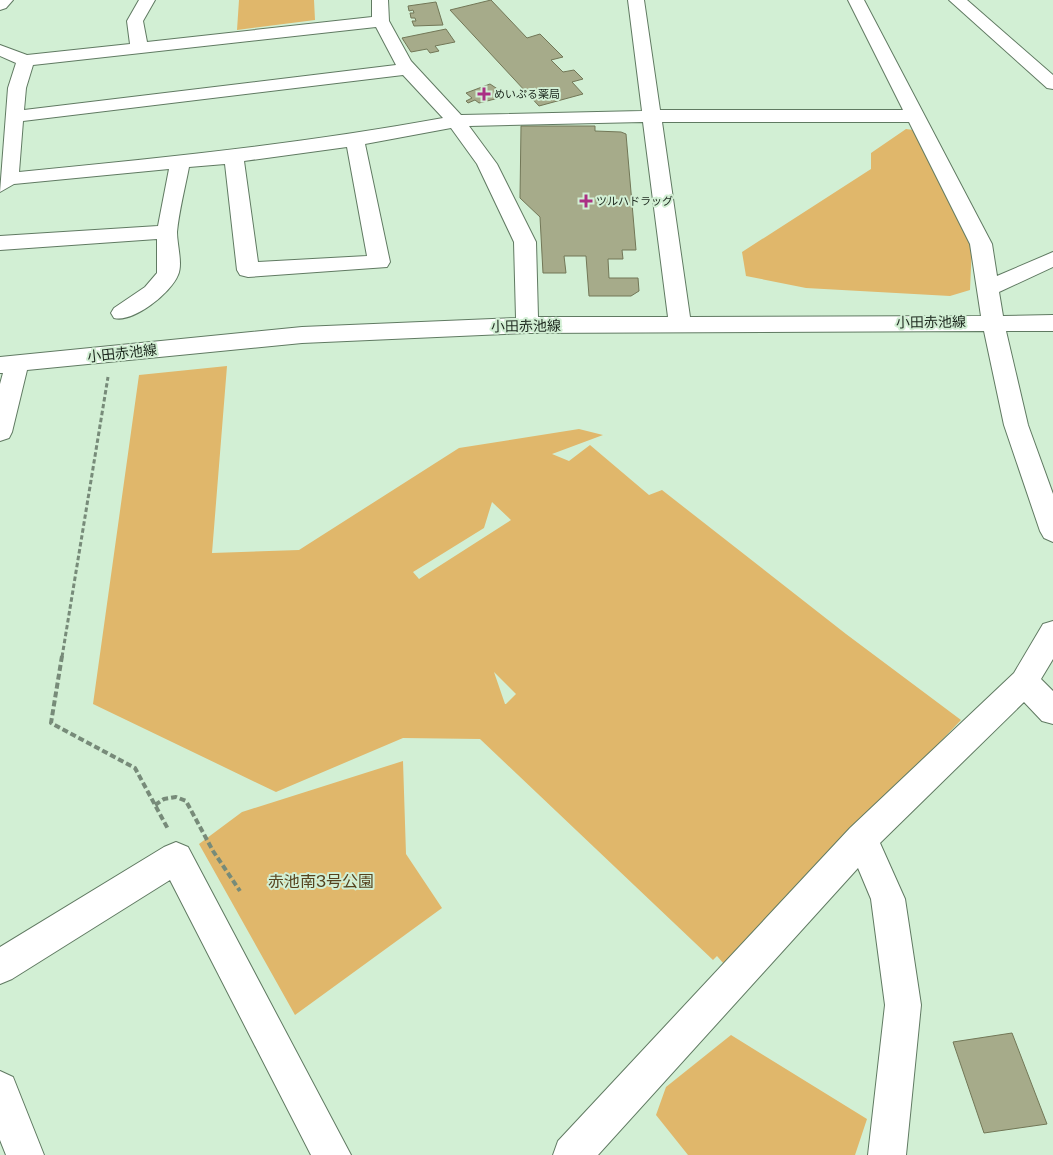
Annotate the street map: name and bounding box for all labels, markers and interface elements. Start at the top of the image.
marker: めいぷる薬局 [478,88,490,100]
place label: めいぷる薬局 [494,88,560,100]
marker: ツルハドラッグ [580,195,592,207]
place label: ツルハドラッグ [596,195,673,207]
street label: 小田赤池線 [896,313,966,331]
street label: 小田赤池線 [491,317,561,335]
street label: 小田赤池線 [86,341,158,365]
park label: 赤池南3号公園 [268,872,374,891]

